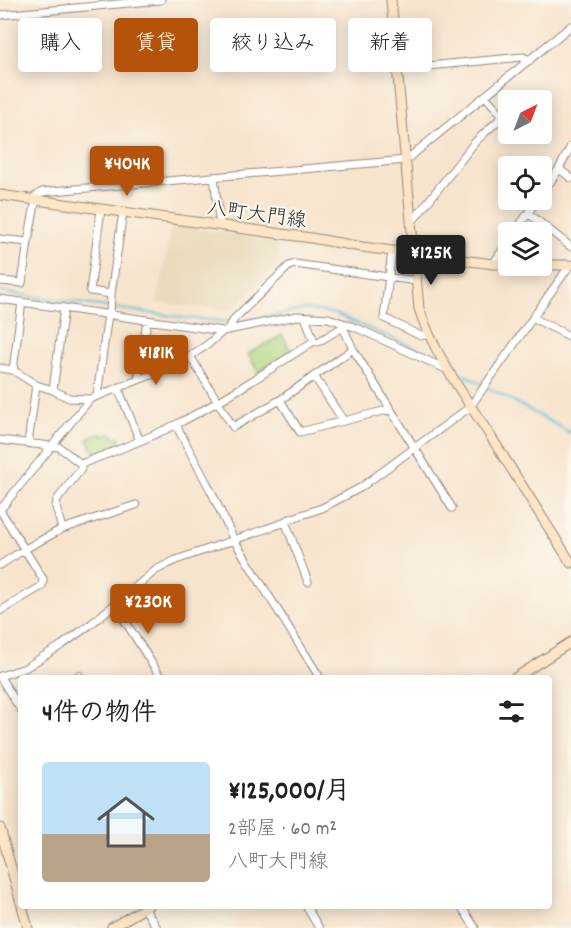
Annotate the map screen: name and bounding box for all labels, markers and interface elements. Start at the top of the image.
chip: 購入 [18,18,102,72]
chip: 賃貸 [114,18,198,72]
chip: 絞り込み [210,18,336,72]
chip: 新着 [348,18,432,72]
north arrow [498,90,552,144]
map controls [498,90,552,276]
pin: ¥404K [85,146,169,197]
text: ¥404K [104,151,150,179]
button: locate [498,156,552,210]
street label: 八町大門線 [205,195,308,237]
button: layers [498,222,552,276]
pin: ¥125K [389,235,473,286]
text: ¥125K [410,240,452,268]
pin: ¥181K [114,335,198,386]
text: ¥181K [138,340,174,368]
pin: ¥230K [106,584,190,635]
text: ¥230K [124,589,172,617]
icon: filters [495,695,528,728]
text: 4件の物件 [42,696,157,733]
text: ¥125,000/月 [228,774,351,811]
icon: home [90,786,162,858]
text: 2部屋 · 60 m² [228,816,337,844]
text: 八町大門線 [228,849,328,877]

